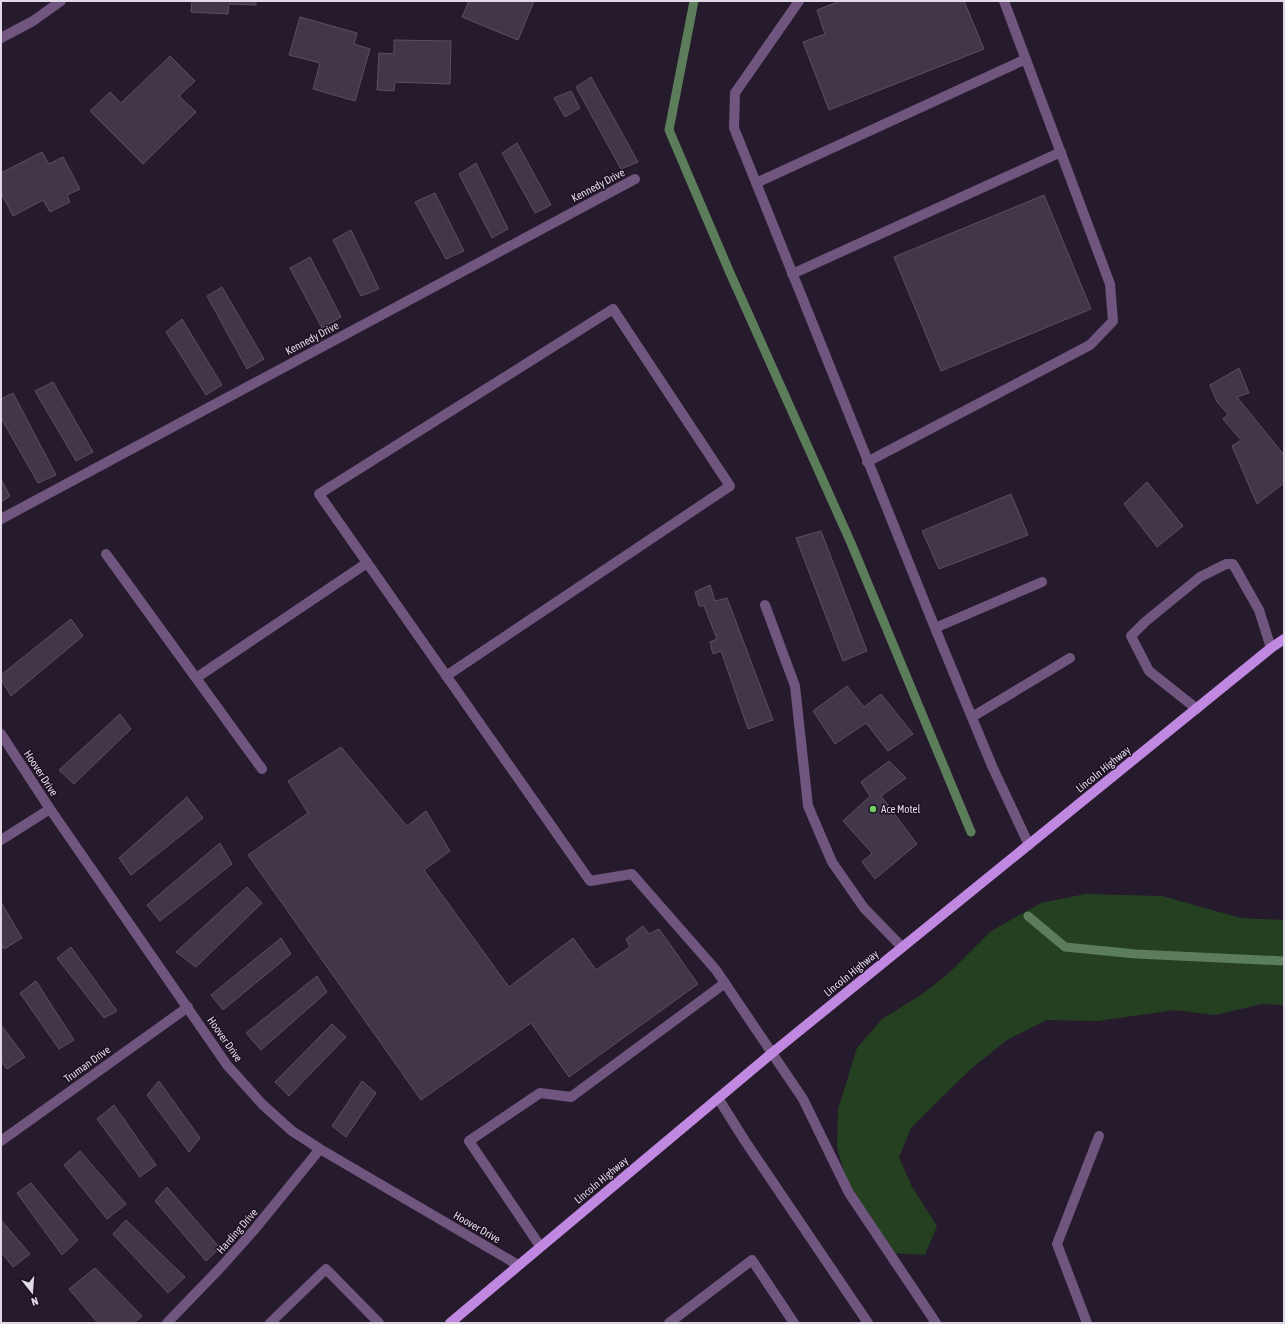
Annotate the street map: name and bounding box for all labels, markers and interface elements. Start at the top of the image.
street label: Kennedy Drive [569,166,627,204]
street label: Kennedy Drive [283,319,341,357]
street label: Lincoln Highway [1073,743,1133,794]
street label: Hoover Drive [22,748,60,798]
place label: Ace Motel [881,803,921,815]
marker: Ace Motel [868,804,878,814]
street label: Lincoln Highway [821,947,881,998]
street label: Hoover Drive [205,1014,245,1064]
street label: Truman Drive [62,1043,112,1085]
street label: Lincoln Highway [572,1154,631,1206]
street label: Harding Drive [214,1206,260,1256]
street label: Hoover Drive [451,1209,503,1245]
north arrow [12,1272,52,1312]
text: N [30,1295,40,1308]

